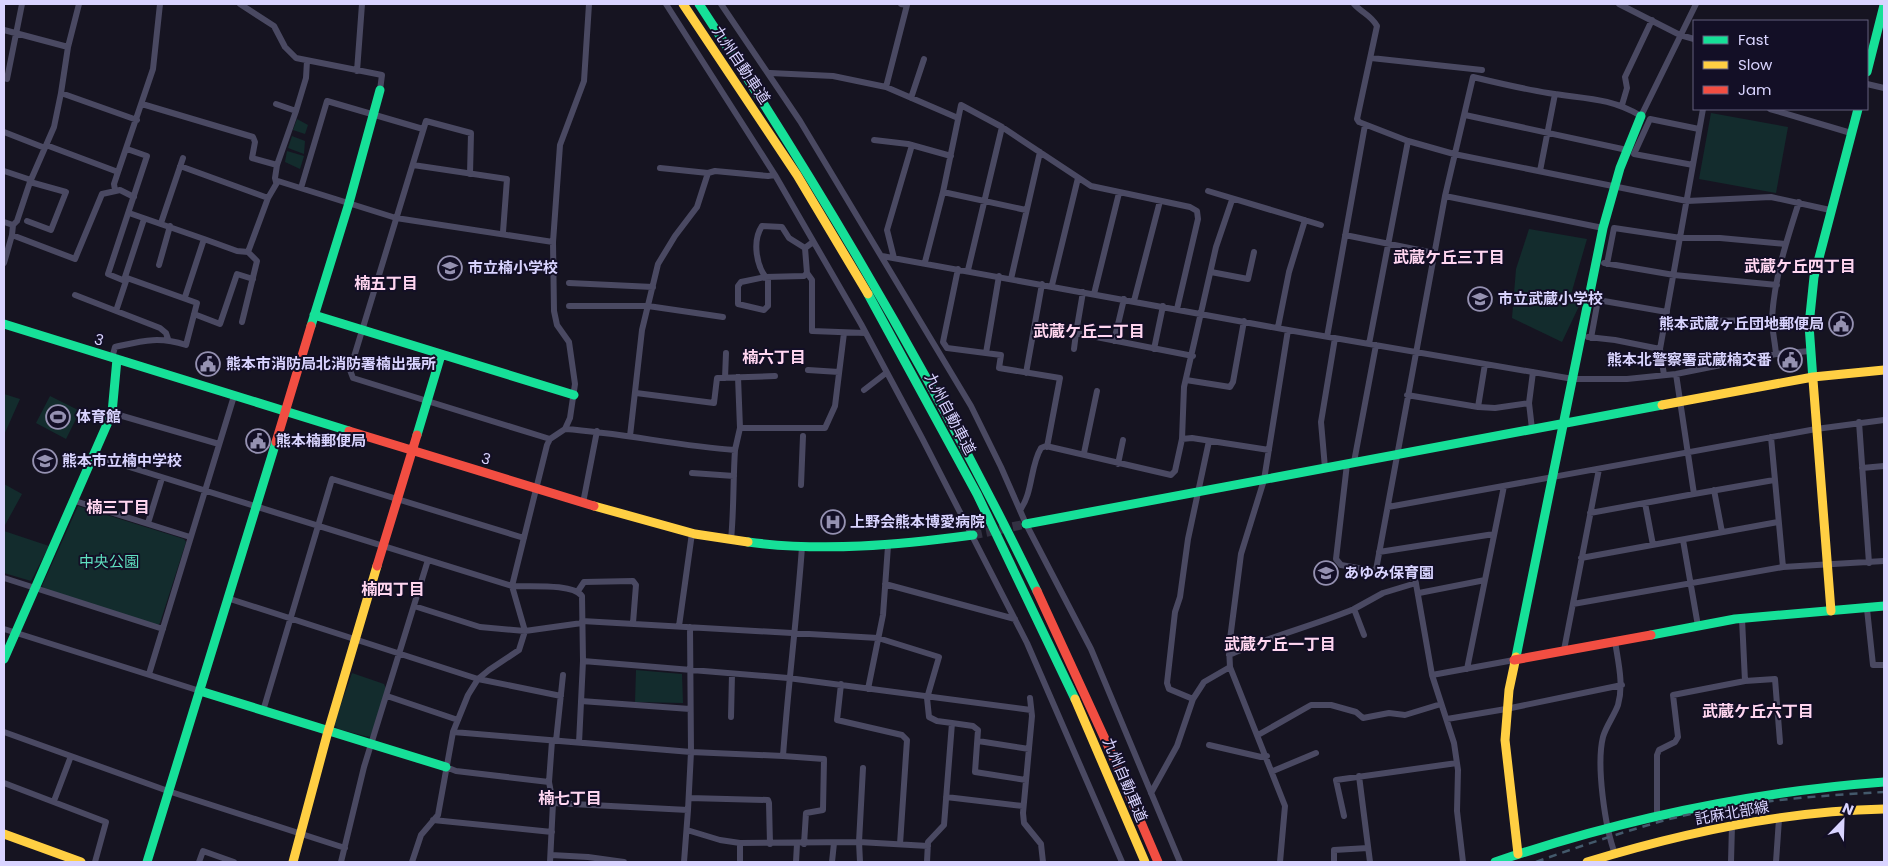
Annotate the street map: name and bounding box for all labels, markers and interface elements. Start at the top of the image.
legend [1693,20,1868,110]
street label: 九州自動車道 [708,22,775,108]
text: Fast [1738,29,1769,50]
text: Slow [1738,54,1773,75]
text: Jam [1738,79,1772,100]
district label: 武蔵ケ丘三丁目 [1393,246,1505,269]
school or university icon: 市立楠小学校 [437,255,463,281]
district label: 武蔵ケ丘四丁目 [1744,255,1856,278]
place label: 市立楠小学校 [468,257,558,278]
district label: 楠五丁目 [354,272,418,295]
school or university icon: 市立武蔵小学校 [1467,286,1493,312]
place label: 市立武蔵小学校 [1498,288,1603,309]
public building icon: 熊本武蔵ヶ丘団地郵便局 [1828,311,1854,337]
place label: 熊本武蔵ヶ丘団地郵便局 [1659,313,1824,334]
district label: 武蔵ケ丘二丁目 [1033,320,1145,343]
street label: 3 [92,328,106,351]
district label: 楠六丁目 [742,346,806,369]
public building icon: 熊本北警察署武蔵楠交番 [1777,347,1803,373]
place label: 熊本北警察署武蔵楠交番 [1607,349,1772,370]
public building icon: 熊本市消防局北消防署楠出張所 [195,351,221,377]
place label: 熊本市消防局北消防署楠出張所 [226,353,436,374]
street label: 九州自動車道 [920,369,981,458]
sports icon: 体育館 [45,404,71,430]
place label: 体育館 [76,406,121,427]
public building icon: 熊本楠郵便局 [245,428,271,454]
place label: 熊本楠郵便局 [276,430,366,451]
street label: 3 [479,447,493,470]
school or university icon: 熊本市立楠中学校 [32,448,58,474]
place label: 熊本市立楠中学校 [62,450,182,471]
district label: 楠三丁目 [86,496,150,519]
hospital icon: 上野会熊本博愛病院 [820,509,846,535]
place label: 上野会熊本博愛病院 [850,511,985,532]
park label: 中央公園 [79,551,139,572]
school or university icon: あゆみ保育園 [1313,560,1339,586]
place label: あゆみ保育園 [1344,562,1434,583]
district label: 楠四丁目 [361,578,425,601]
district label: 武蔵ケ丘一丁目 [1224,633,1336,656]
district label: 武蔵ケ丘六丁目 [1702,700,1814,723]
street label: 九州自動車道 [1098,734,1153,825]
district label: 楠七丁目 [538,787,602,810]
street label: 託麻北部線 [1693,796,1771,829]
north arrow [1818,796,1868,846]
text: N [1839,798,1857,820]

